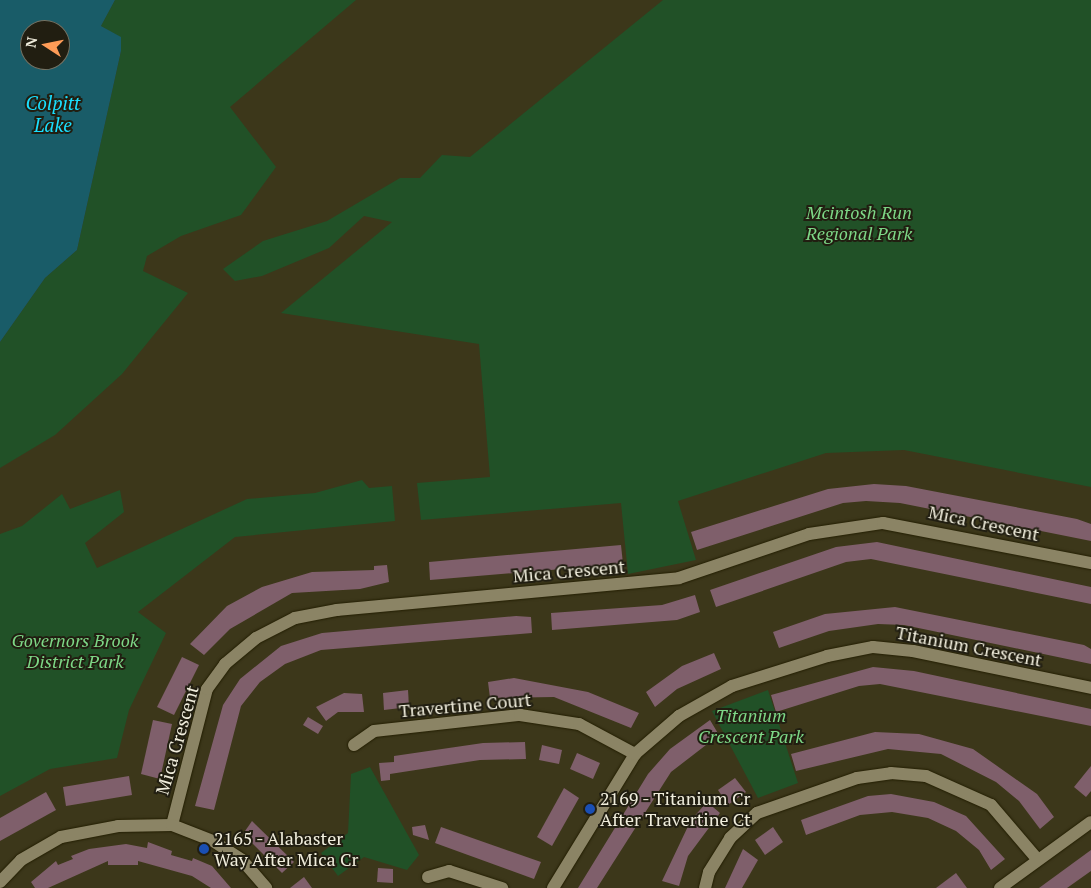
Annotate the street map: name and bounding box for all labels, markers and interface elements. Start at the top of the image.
north arrow [20,20,70,70]
text: N [20,35,41,49]
water label: Colpitt Lake [25,92,81,136]
park label: Mcintosh Run Regional Park [806,202,912,244]
street label: Mica Crescent [927,501,1041,545]
street label: Mica Crescent [512,555,626,587]
street label: Titanium Crescent [894,621,1044,671]
park label: Governors Brook District Park [11,630,139,672]
street label: Mica Crescent [151,683,203,797]
street label: Travertine Court [398,688,532,722]
park label: Titanium Crescent Park [698,705,804,748]
place label: 2169 - Titanium Cr After Travertine Ct [600,788,752,831]
marker: 2169 - Titanium Cr After Travertine Ct [584,803,596,815]
place label: 2165 - Alabaster Way After Mica Cr [214,828,359,871]
marker: 2165 - Alabaster Way After Mica Cr [198,843,210,855]

